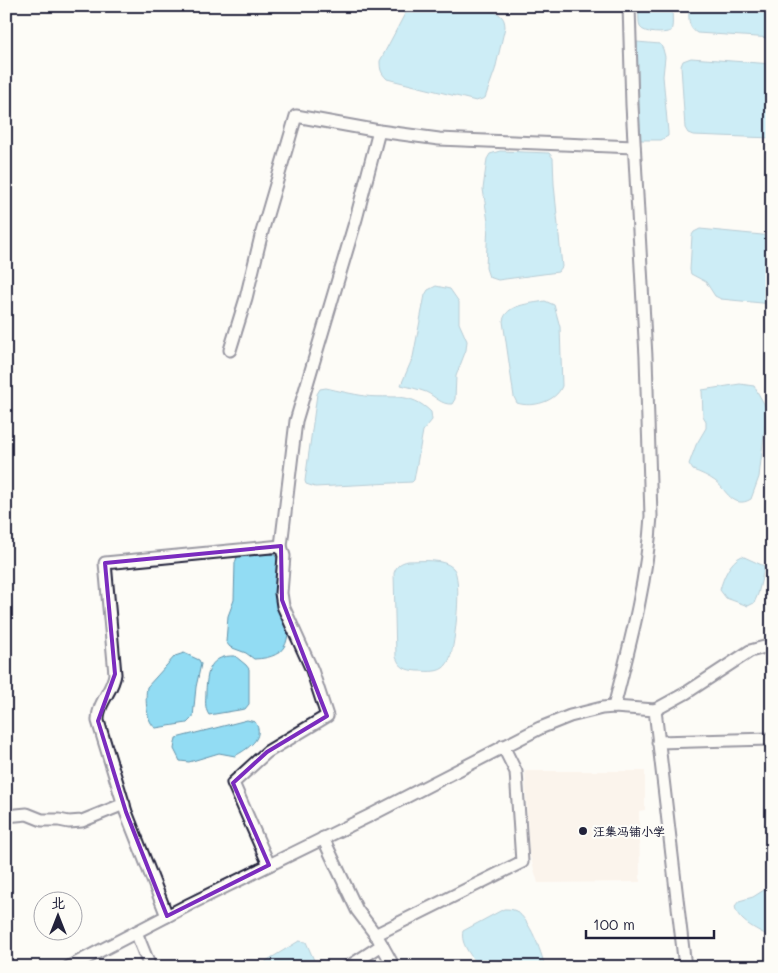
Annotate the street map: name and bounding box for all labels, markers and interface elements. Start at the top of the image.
place label: 汪集冯铺小学 [593,823,665,839]
marker: 汪集冯铺小学 [577,825,589,837]
north arrow [32,890,82,940]
text: 北 [51,893,65,912]
scale bar [586,908,713,940]
text: 100 m [593,914,635,934]

